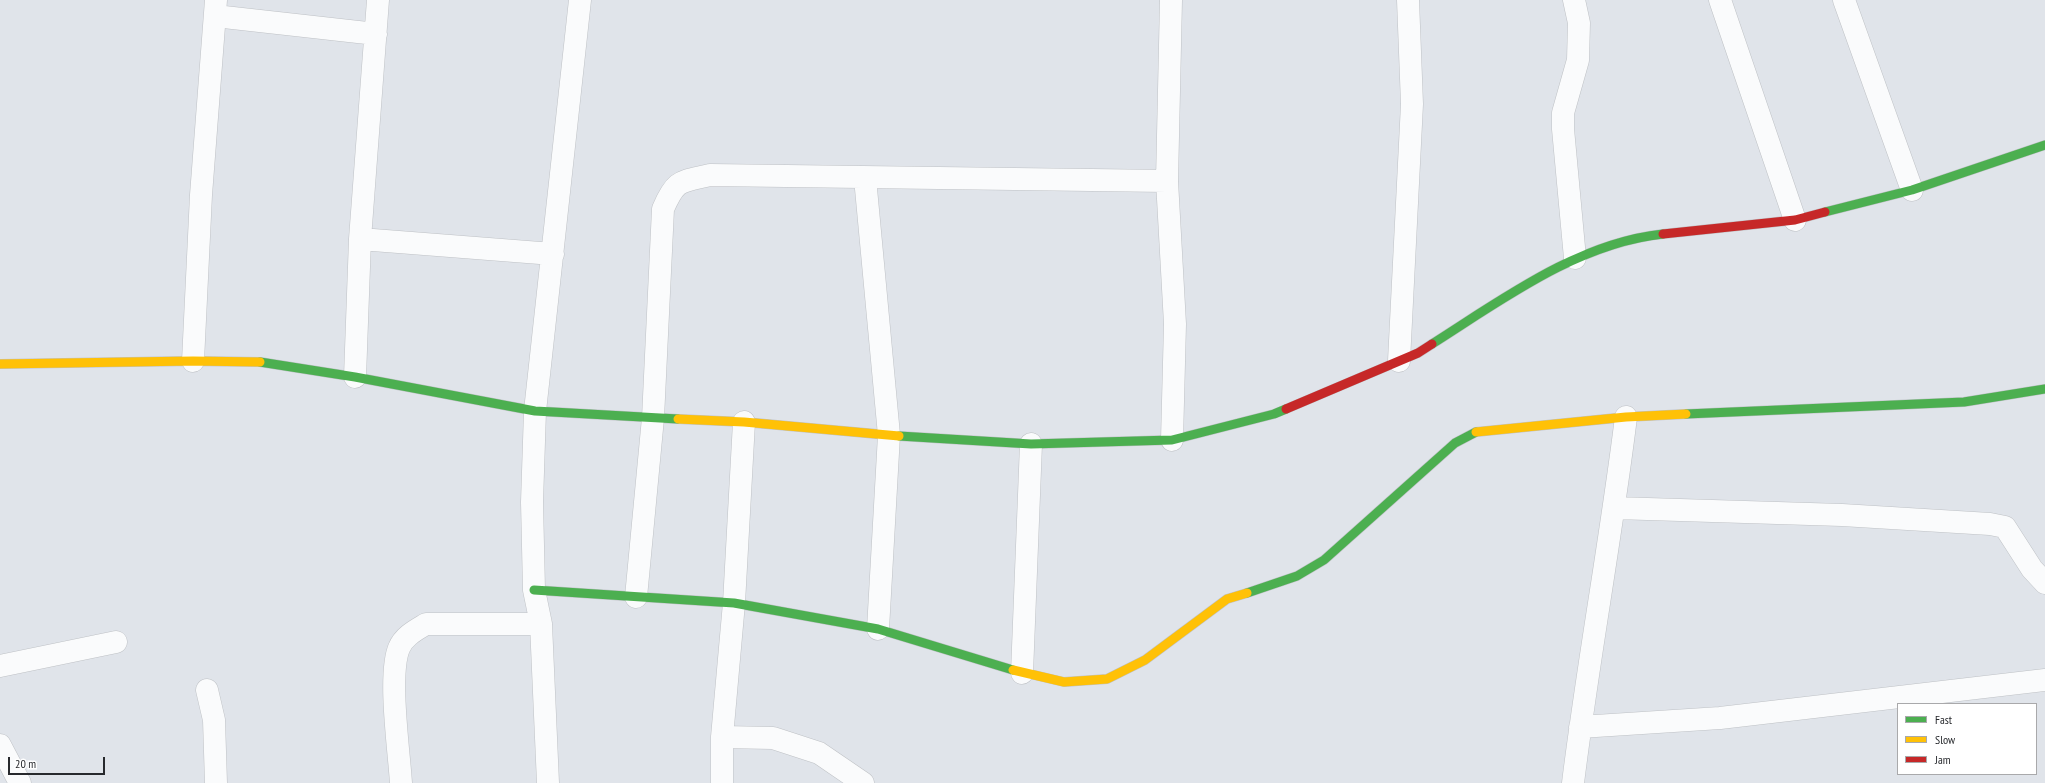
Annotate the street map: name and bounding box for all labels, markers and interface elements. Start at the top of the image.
legend [1897,703,2037,775]
text: Fast [1935,712,1952,727]
text: Slow [1935,732,1955,747]
scale bar [10,749,107,775]
text: Jam [1935,752,1951,767]
text: 20 m [15,756,36,771]

